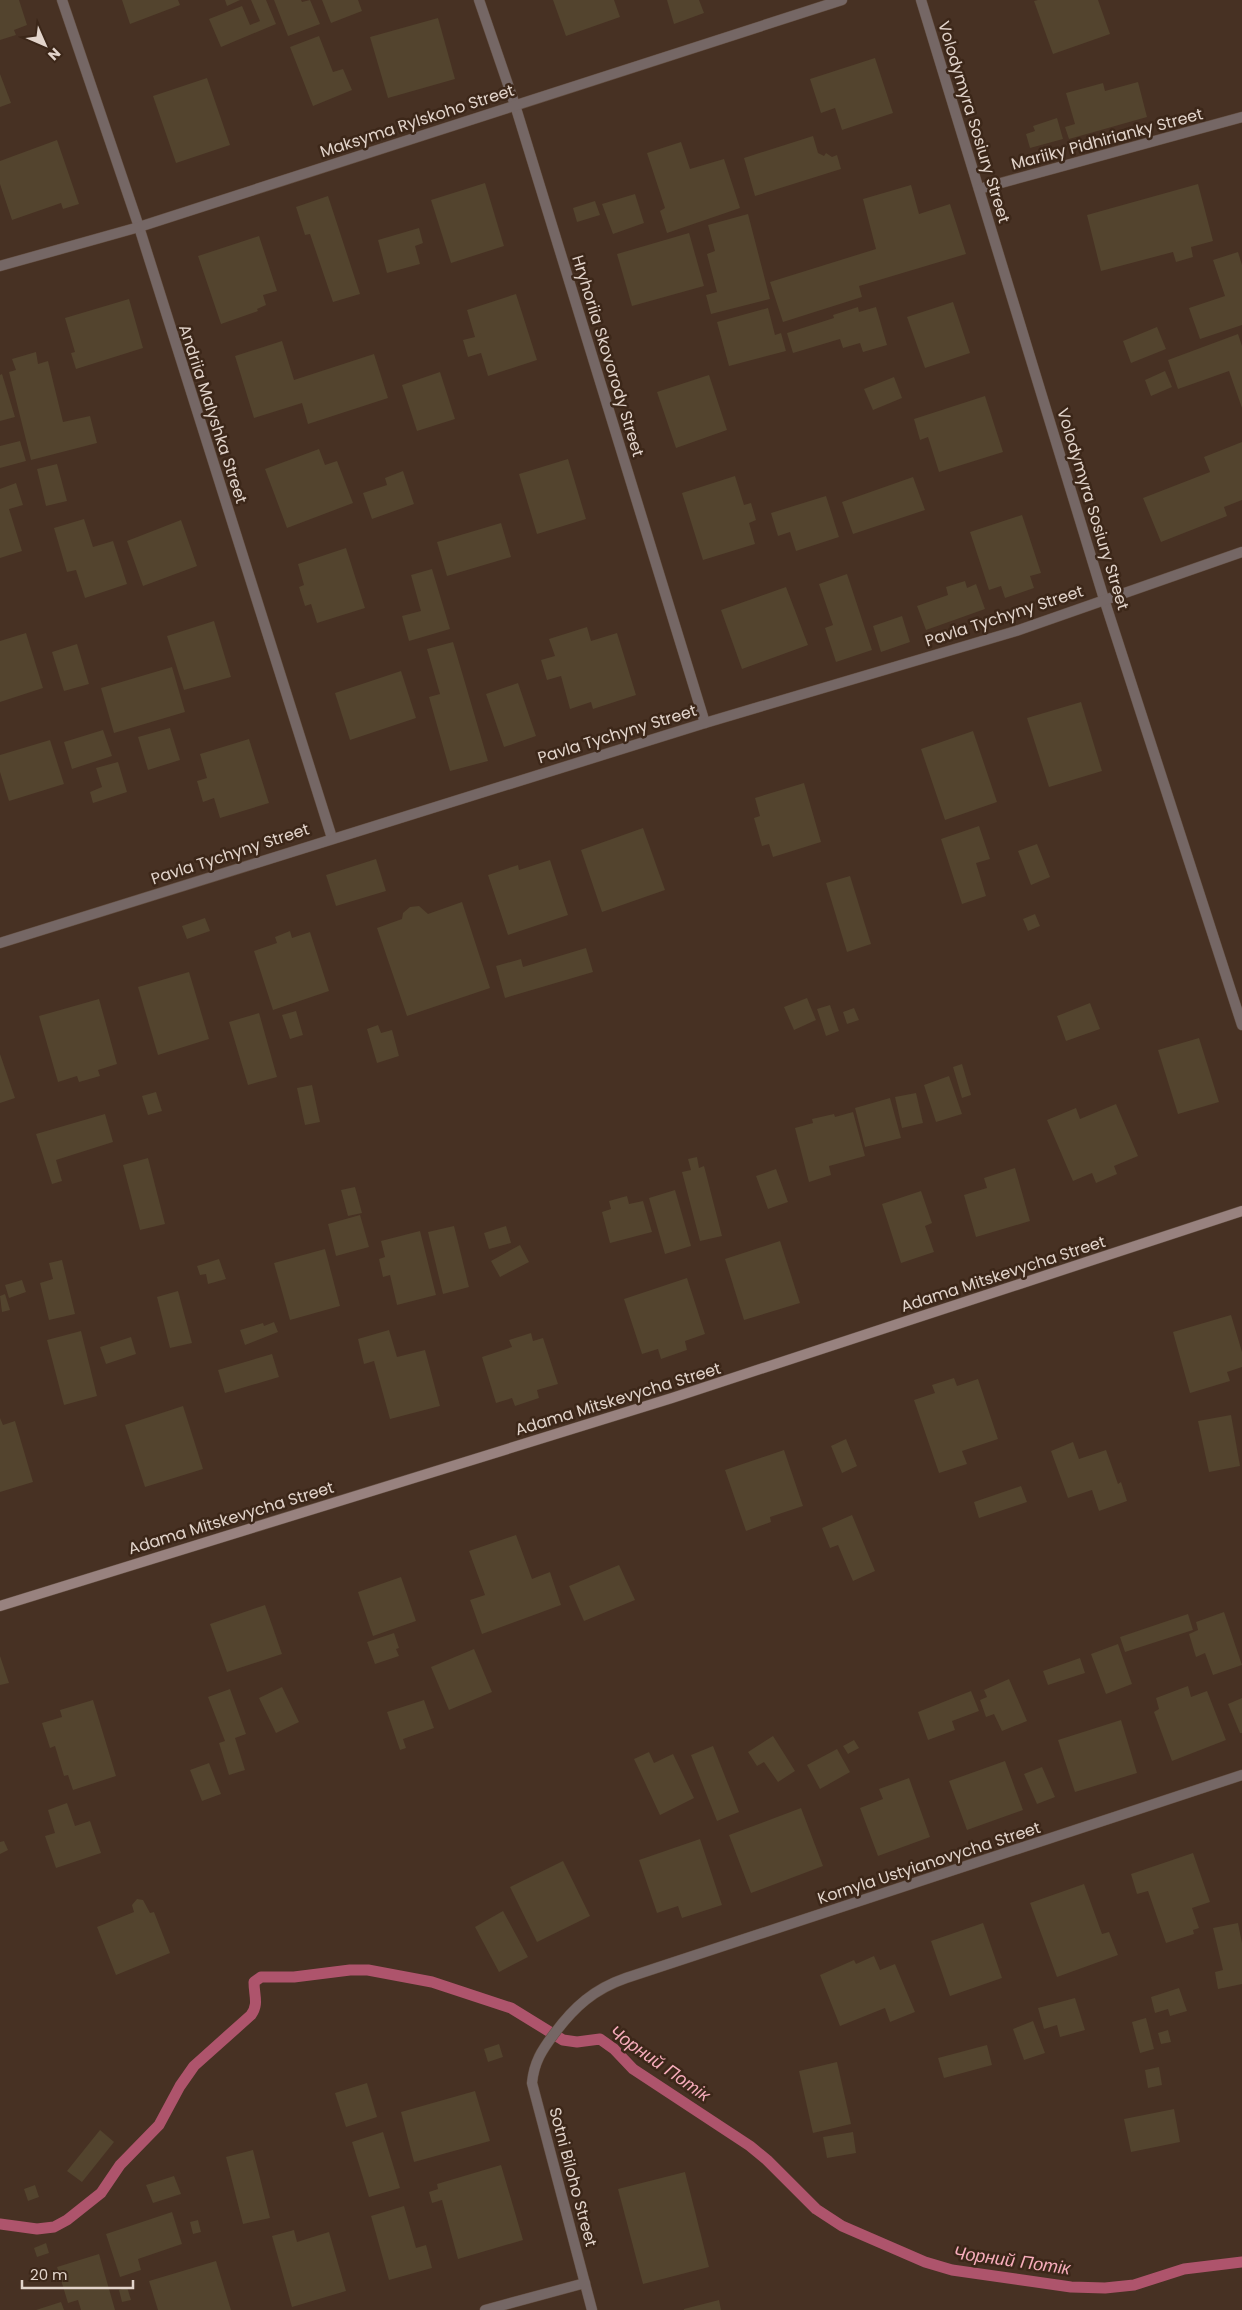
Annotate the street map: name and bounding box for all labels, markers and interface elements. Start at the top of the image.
street label: Volodymyra Sosiury Street [932,18,1016,226]
north arrow [20,20,70,70]
text: N [43,43,65,65]
street label: Maksyma Rylskoho Street [317,79,517,163]
street label: Mariiky Pidhirianky Street [1009,102,1206,176]
street label: Hryhoriia Skovorody Street [566,252,650,460]
street label: Andriia Malyshka Street [173,321,253,507]
street label: Volodymyra Sosiury Street [1051,405,1135,613]
street label: Pavla Tychyny Street [922,580,1086,652]
street label: Pavla Tychyny Street [535,699,699,769]
street label: Pavla Tychyny Street [148,818,312,890]
street label: Adama Mitskevycha Street [898,1230,1108,1318]
street label: Adama Mitskevycha Street [512,1357,724,1441]
street label: Adama Mitskevycha Street [125,1476,337,1560]
street label: Kornyla Ustyianovycha Street [815,1816,1044,1910]
water label: Чорний Потік [605,2019,717,2108]
street label: Sotni Biloho Street [543,2105,603,2249]
water label: Чорний Потік [952,2239,1074,2281]
scale bar [22,2258,134,2290]
text: 20 m [30,2264,68,2285]

